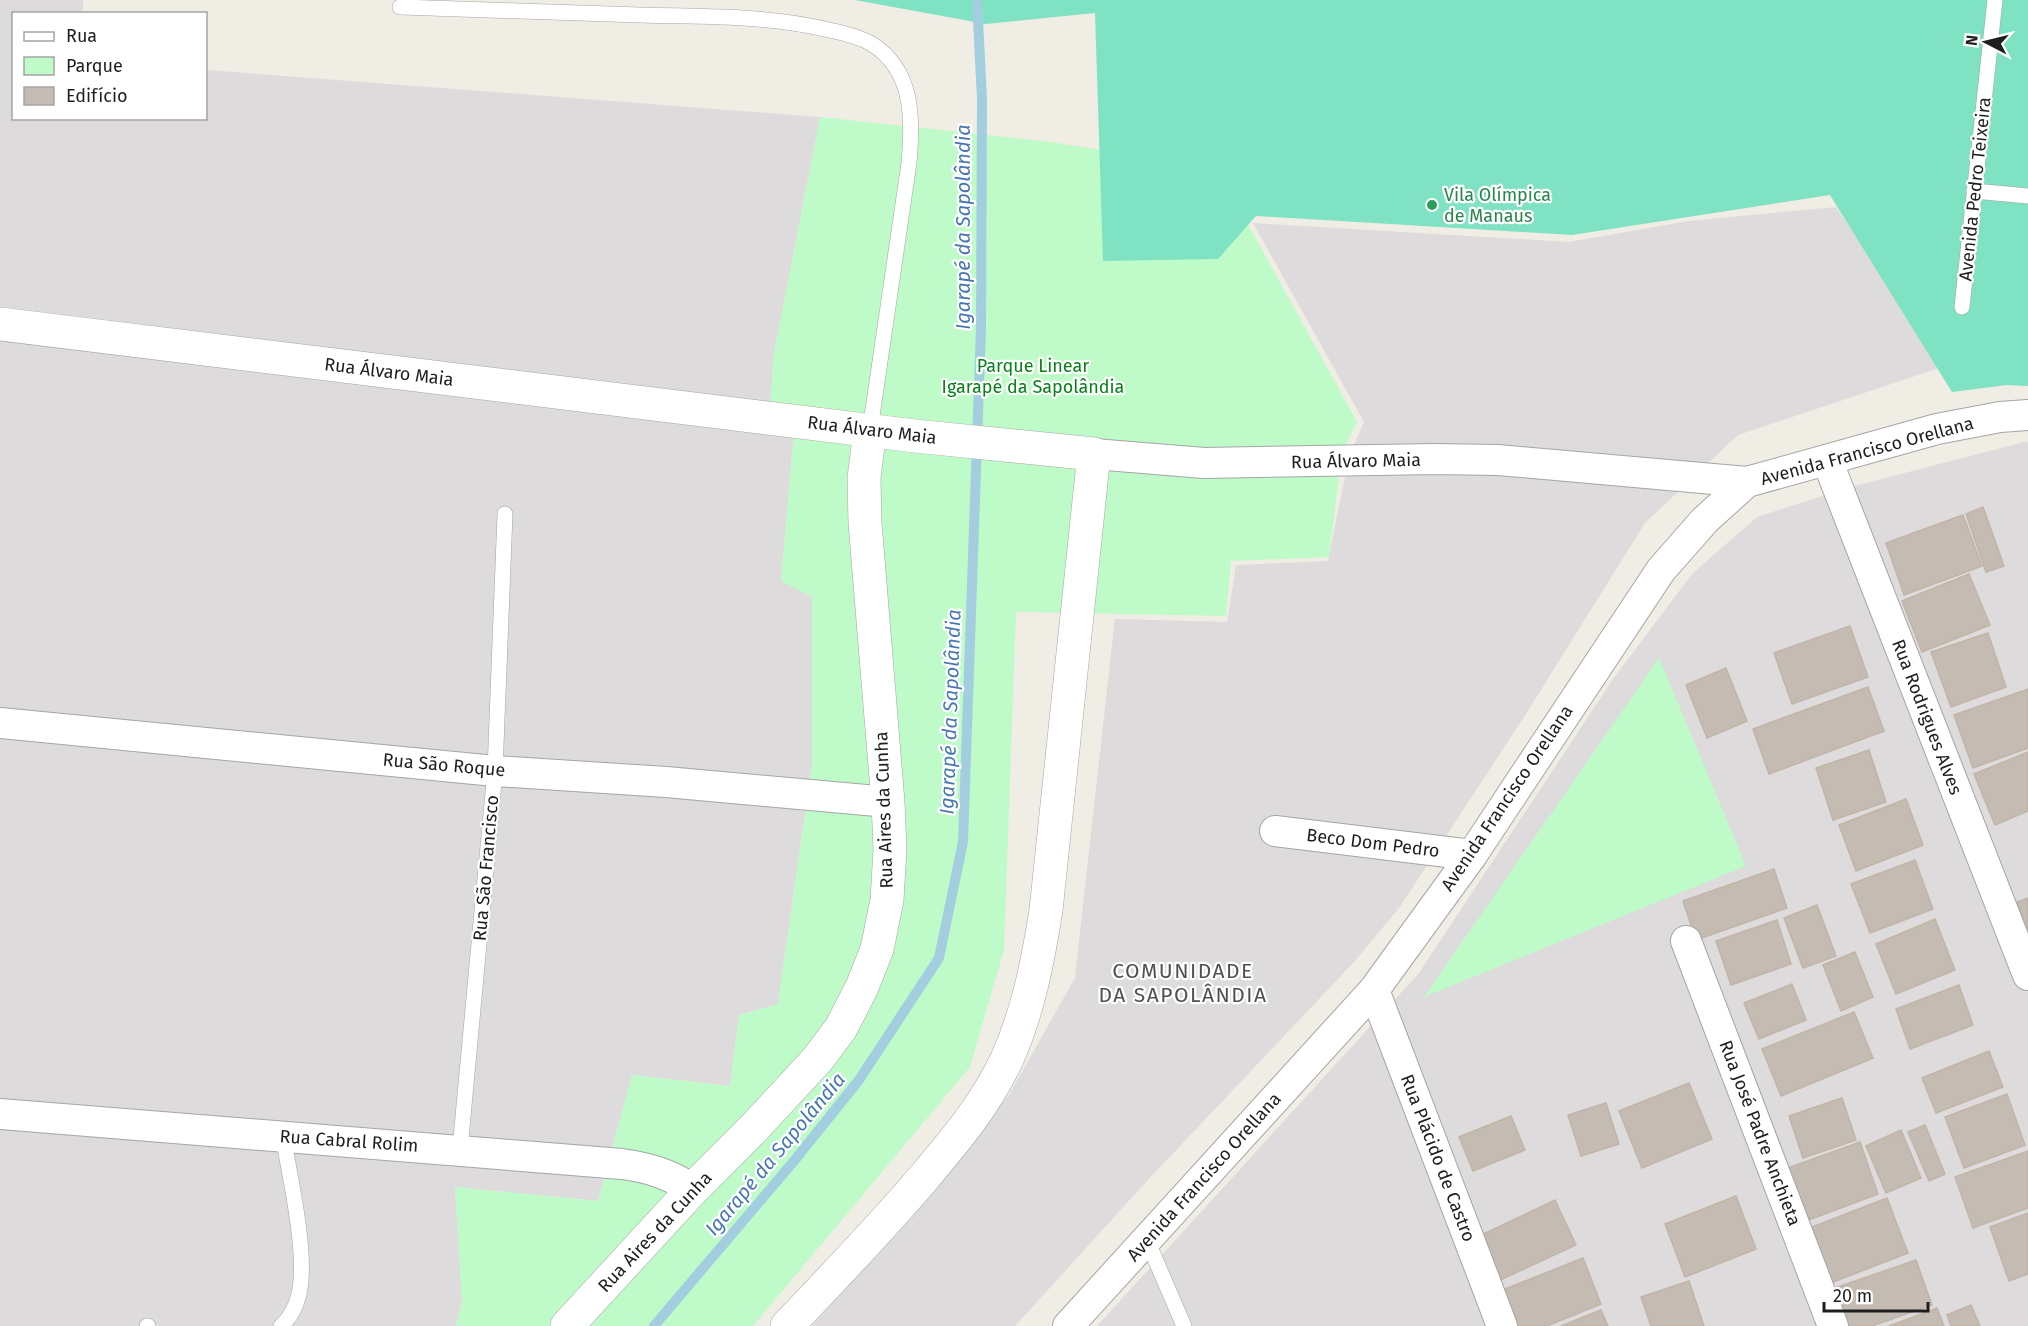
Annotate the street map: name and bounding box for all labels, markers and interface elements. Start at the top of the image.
legend [12,12,207,120]
north arrow [1956,12,2016,72]
text: Rua [66,25,97,47]
text: N [1962,34,1982,47]
text: Parque [66,55,123,77]
text: Edifício [66,85,128,107]
street label: Avenida Pedro Teixeira [1954,96,1996,282]
water label: Igarapé da Sapolândia [951,124,975,330]
place label: Vila Olímpica de Manaus [1444,184,1551,227]
marker: Vila Olímpica de Manaus [1425,198,1439,212]
street label: Rua Álvaro Maia [323,352,455,391]
park label: Parque Linear Igarapé da Sapolândia [942,355,1124,398]
street label: Rua Álvaro Maia [806,410,938,449]
street label: Avenida Francisco Orellana [1758,412,1976,490]
street label: Rua Álvaro Maia [1291,448,1421,473]
water label: Igarapé da Sapolândia [934,609,966,815]
street label: Rua Rodrigues Alves [1887,636,1967,798]
street label: Avenida Francisco Orellana [1436,701,1578,895]
street label: Rua Aires da Cunha [870,731,898,889]
street label: Rua São Roque [382,749,506,781]
street label: Rua São Francisco [469,794,503,942]
street label: Beco Dom Pedro [1305,824,1441,862]
district label: COMUNIDADE DA SAPOLÂNDIA [1098,958,1268,1008]
street label: Rua José Padre Anchieta [1714,1037,1806,1229]
water label: Igarapé da Sapolândia [700,1068,850,1240]
street label: Rua Plácido de Castro [1396,1071,1480,1245]
street label: Avenida Francisco Orellana [1122,1088,1286,1266]
street label: Rua Cabral Rolim [279,1125,419,1157]
street label: Rua Aires da Cunha [593,1167,717,1297]
scale bar [1824,1275,1928,1313]
text: 20 m [1833,1285,1872,1307]

